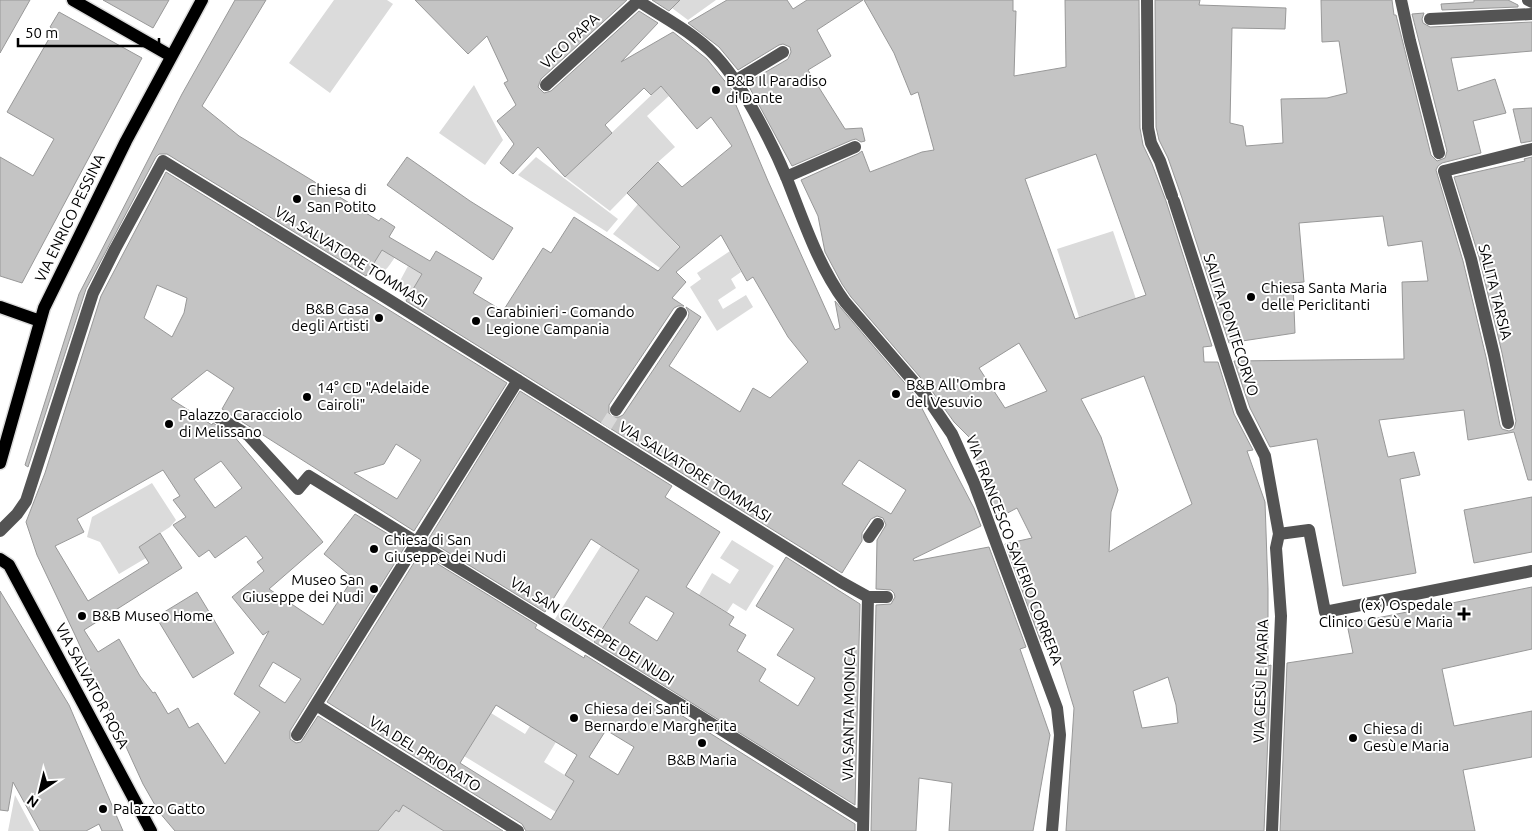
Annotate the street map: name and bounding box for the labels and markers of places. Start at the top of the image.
place label: B&B Il Paradiso di Dante [726,72,827,106]
marker: B&B Il Paradiso di Dante [710,84,722,96]
place label: Chiesa di San Potito [307,181,376,215]
marker: Chiesa di San Potito [291,193,303,205]
place label: Chiesa Santa Maria delle Periclitanti [1261,279,1387,313]
marker: Chiesa Santa Maria delle Periclitanti [1245,291,1257,303]
place label: B&B Casa degli Artisti [291,300,369,334]
place label: Carabinieri - Comando Legione Campania [486,303,634,337]
marker: B&B Casa degli Artisti [373,312,385,324]
marker: Carabinieri - Comando Legione Campania [470,315,482,327]
place label: B&B All'Ombra del Vesuvio [906,376,1006,410]
place label: 14° CD "Adelaide Cairoli" [317,379,430,413]
marker: B&B All'Ombra del Vesuvio [890,388,902,400]
marker: 14° CD "Adelaide Cairoli" [301,391,313,403]
place label: Palazzo Caracciolo di Melissano [179,406,302,440]
marker: Palazzo Caracciolo di Melissano [163,418,175,430]
place label: Chiesa di San Giuseppe dei Nudi [384,531,506,565]
marker: Chiesa di San Giuseppe dei Nudi [368,543,380,555]
place label: Museo San Giuseppe dei Nudi [242,571,364,605]
marker: Museo San Giuseppe dei Nudi [368,583,380,595]
place label: (ex) Ospedale Clinico Gesù e Maria [1319,596,1453,630]
place label: B&B Museo Home [92,607,213,624]
marker: (ex) Ospedale Clinico Gesù e Maria [1457,607,1471,621]
marker: B&B Museo Home [76,610,88,622]
place label: Chiesa dei Santi Bernardo e Margherita [584,700,737,734]
marker: Chiesa dei Santi Bernardo e Margherita [568,712,580,724]
place label: Chiesa di Gesù e Maria [1363,720,1449,754]
marker: Chiesa di Gesù e Maria [1347,732,1359,744]
marker: B&B Maria [696,737,708,749]
place label: B&B Maria [667,751,737,768]
place label: Palazzo Gatto [113,800,205,817]
marker: Palazzo Gatto [97,803,109,815]

